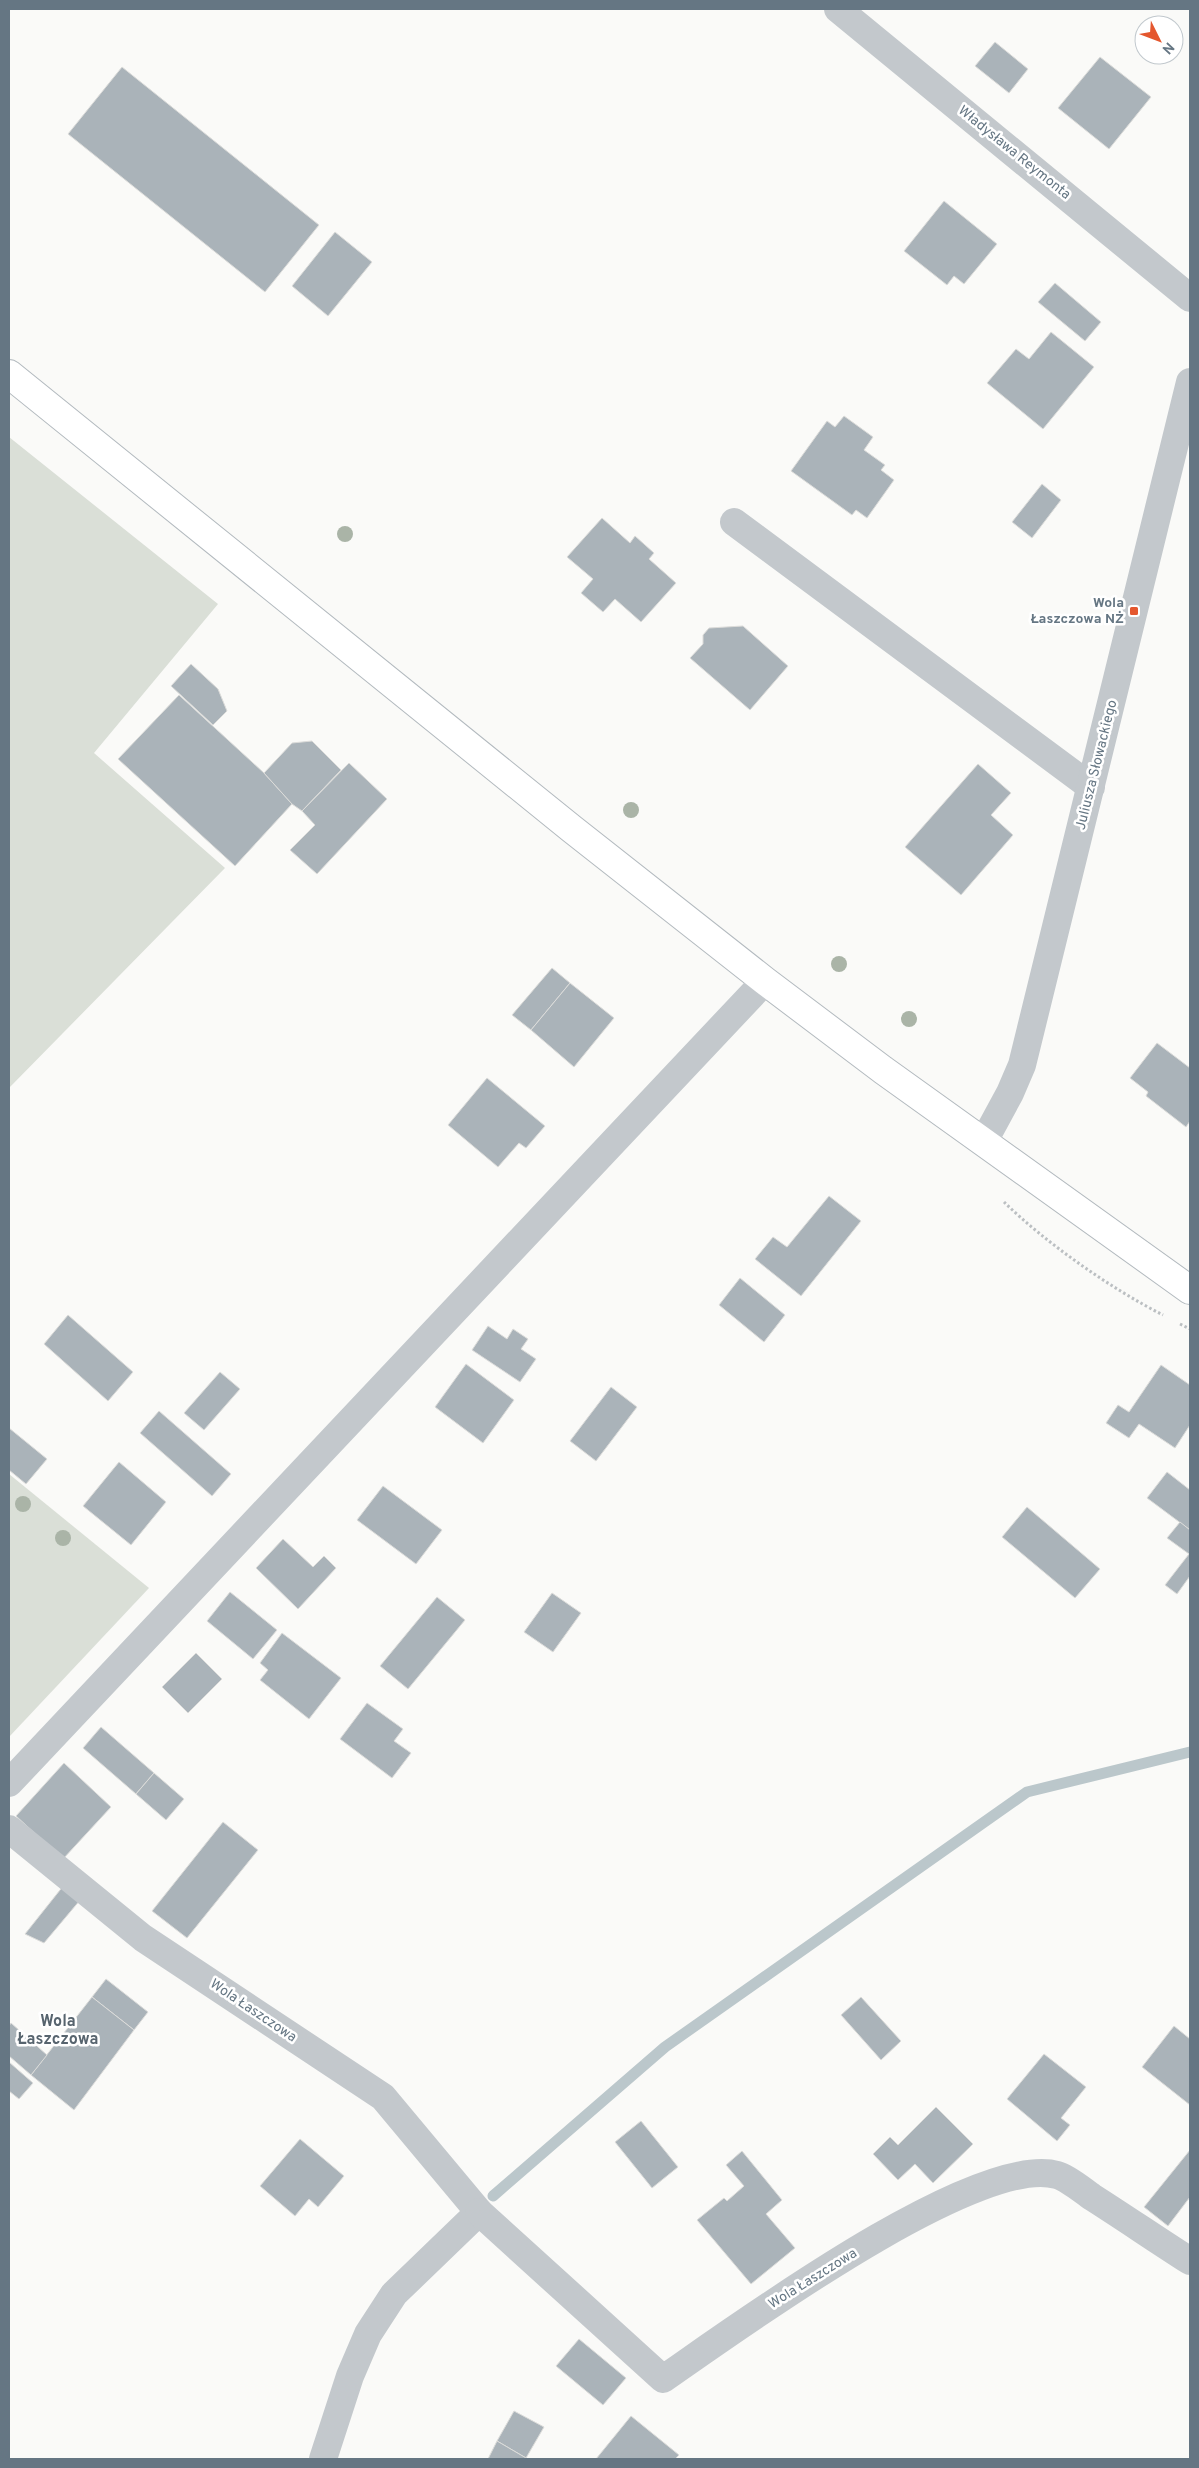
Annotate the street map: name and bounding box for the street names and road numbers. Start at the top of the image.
street label: Władysława Reymonta [954,102,1074,204]
street label: Juliusza Słowackiego [1073,698,1121,832]
street label: Wola Łaszczowa [206,1976,300,2046]
street label: Wola Łaszczowa [766,2245,860,2313]

